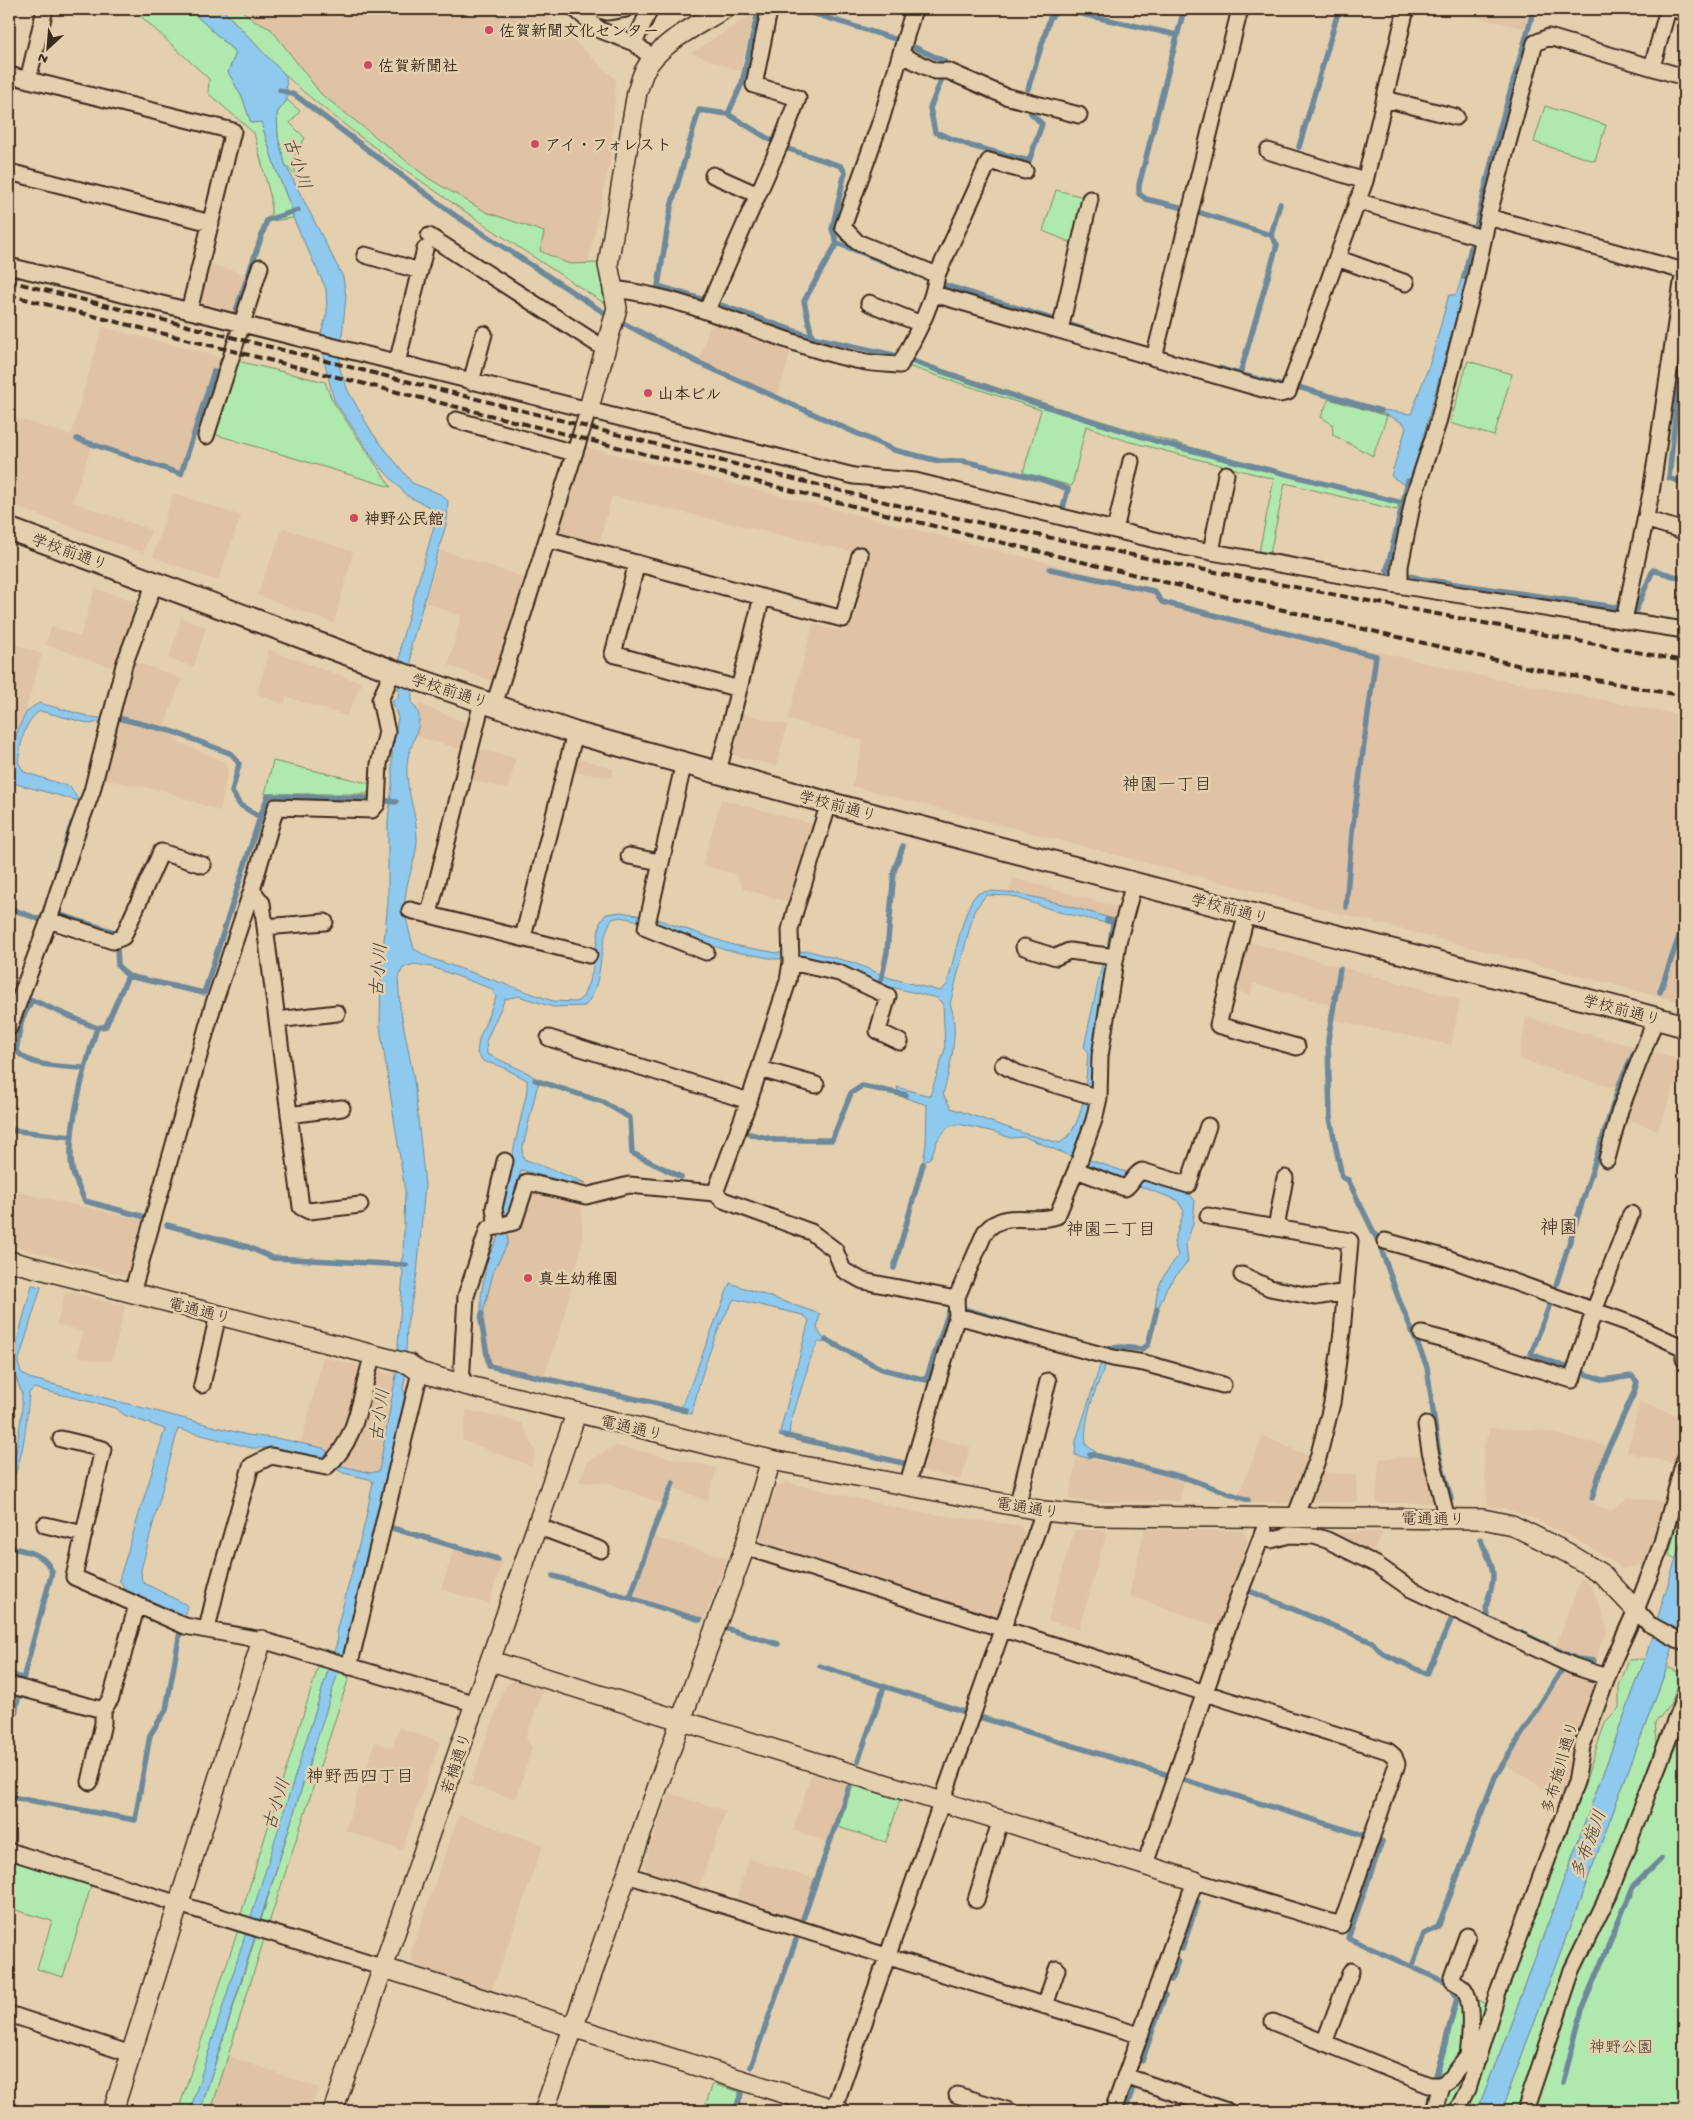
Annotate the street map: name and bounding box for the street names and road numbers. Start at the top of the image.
street label: 学校前通り [28,531,110,577]
street label: 学校前通り [408,671,490,715]
street label: 学校前通り [796,788,878,828]
street label: 学校前通り [1188,891,1270,931]
street label: 学校前通り [1580,992,1662,1032]
street label: 電通通り [166,1295,233,1330]
street label: 電通通り [598,1413,665,1447]
street label: 電通通り [994,1495,1061,1525]
street label: 電通通り [1401,1510,1465,1532]
street label: 多布施川通り [1539,1719,1585,1817]
street label: 若楠通り [438,1730,478,1797]

